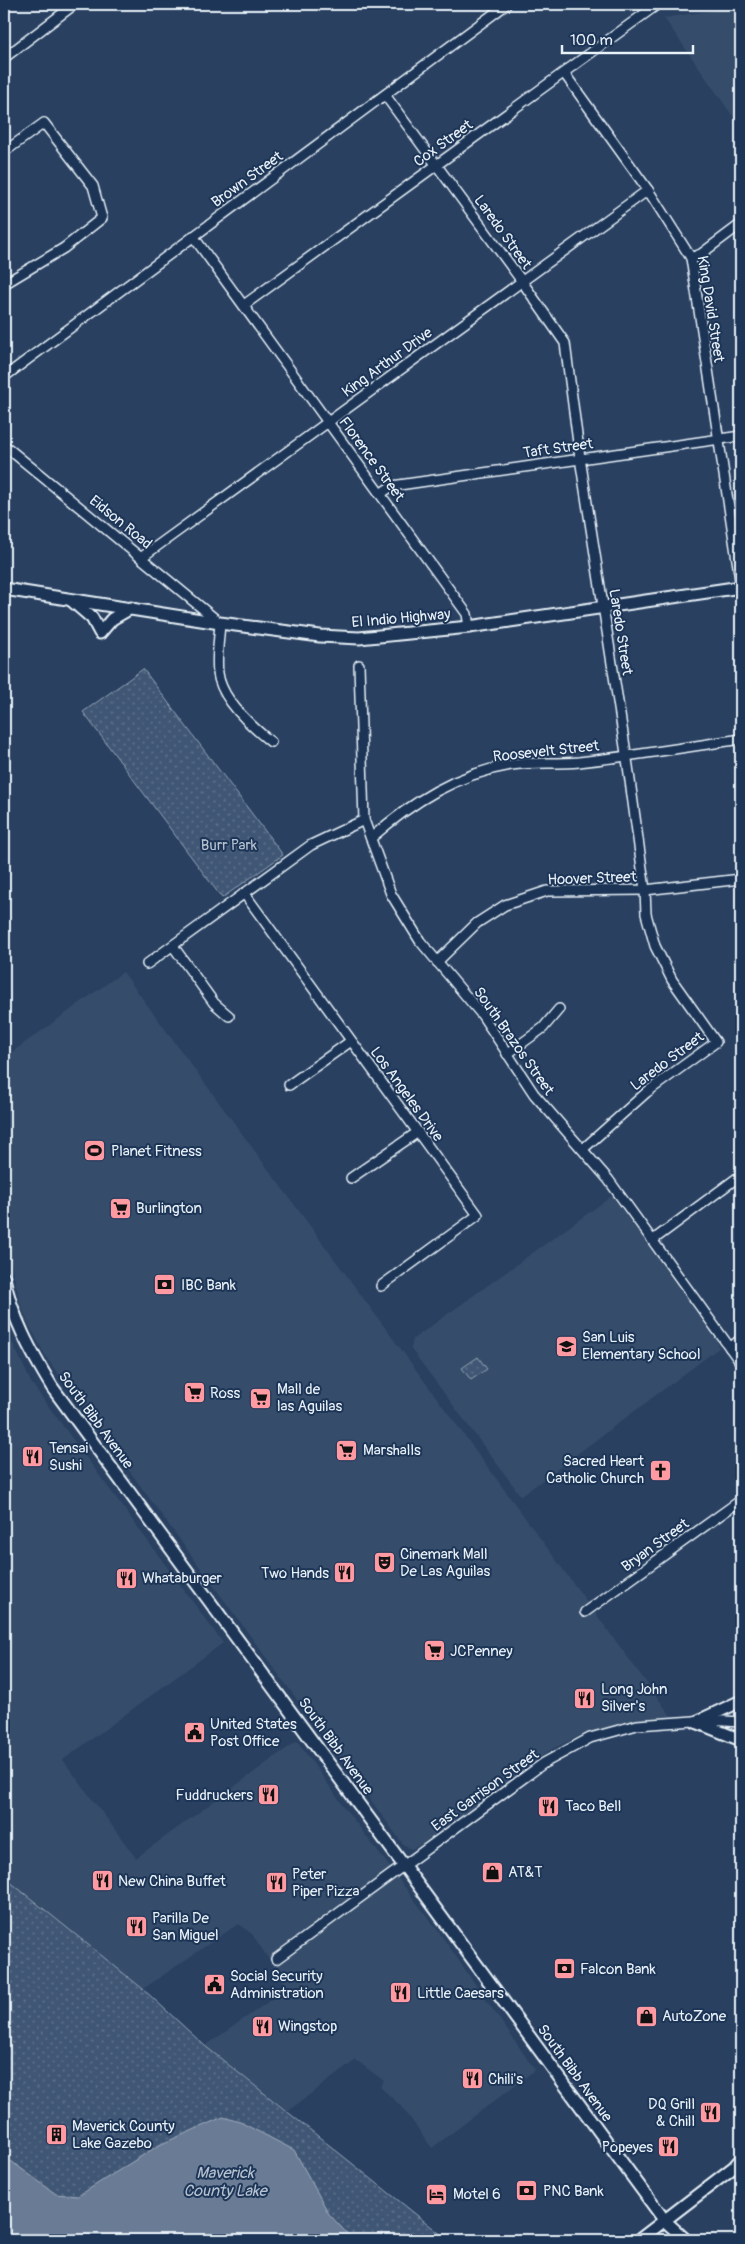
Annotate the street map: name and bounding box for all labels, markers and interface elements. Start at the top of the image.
scale bar [562,22,694,54]
text: 100 m [570,31,613,50]
street label: Cox Street [410,115,477,171]
street label: Brown Street [208,146,288,212]
street label: Laredo Street [469,192,536,274]
street label: King David Street [693,254,728,365]
street label: King Arthur Drive [338,323,437,402]
street label: Florence Street [334,413,409,506]
street label: Taft Street [522,434,595,463]
street label: Eidson Road [85,491,156,553]
street label: Laredo Street [604,588,637,677]
street label: El Indio Highway [351,605,452,632]
street label: Roosevelt Street [492,736,601,767]
park label: Burr Park [201,836,258,855]
street label: Hoover Street [547,867,638,890]
street label: South Brazos Street [469,983,559,1100]
street label: Laredo Street [627,1027,708,1095]
street label: Los Angeles Drive [366,1043,448,1146]
sports icon: Planet Fitness [83,1139,107,1163]
place label: Planet Fitness [111,1142,202,1161]
supermarket icon: Burlington [108,1196,132,1220]
place label: Burlington [136,1199,202,1218]
bank icon: IBC Bank [153,1273,177,1297]
place label: IBC Bank [181,1276,237,1295]
place label: San Luis Elementary School [582,1328,701,1364]
school or university icon: San Luis Elementary School [554,1334,578,1358]
street label: South Bibb Avenue [54,1368,138,1473]
place label: Mall de las Aguilas [277,1380,343,1416]
supermarket icon: Ross [182,1381,206,1405]
place label: Ross [210,1384,240,1403]
supermarket icon: Mall de las Aguilas [249,1386,273,1410]
supermarket icon: Marshalls [335,1438,359,1462]
place label: Tensai Sushi [49,1439,88,1475]
place label: Marshalls [363,1441,421,1460]
restaurant icon: Tensai Sushi [21,1445,45,1469]
place label: Sacred Heart Catholic Church [546,1452,645,1488]
church icon: Sacred Heart Catholic Church [648,1458,672,1482]
street label: Bryan Street [618,1514,694,1576]
place label: Cinemark Mall De Las Aguilas [400,1545,490,1581]
theatre icon: Cinemark Mall De Las Aguilas [372,1551,396,1575]
restaurant icon: Two Hands [333,1561,357,1585]
place label: Two Hands [261,1564,329,1583]
restaurant icon: Whataburger [114,1566,138,1590]
place label: Whataburger [142,1569,223,1588]
supermarket icon: JCPenney [422,1639,446,1663]
place label: JCPenney [450,1642,513,1661]
place label: Long John Silver's [601,1680,667,1716]
restaurant icon: Long John Silver's [573,1686,597,1710]
street label: South Bibb Avenue [294,1694,378,1799]
place label: United States Post Office [210,1715,297,1751]
public building icon: United States Post Office [182,1721,206,1745]
street label: East Garrison Street [428,1745,543,1836]
restaurant icon: Fuddruckers [257,1783,281,1807]
place label: Fuddruckers [175,1786,253,1805]
restaurant icon: Taco Bell [537,1794,561,1818]
place label: Taco Bell [565,1797,621,1816]
shop icon: AT&T [480,1860,504,1884]
place label: AT&T [508,1863,543,1882]
place label: Peter Piper Pizza [292,1865,360,1901]
restaurant icon: New China Buffet [90,1869,114,1893]
restaurant icon: Peter Piper Pizza [264,1871,288,1895]
place label: New China Buffet [118,1872,227,1891]
place label: Parilla De San Miguel [152,1909,219,1945]
restaurant icon: Parilla De San Miguel [124,1915,148,1939]
bank icon: Falcon Bank [552,1957,576,1981]
place label: Falcon Bank [580,1960,656,1979]
place label: Social Security Administration [230,1967,324,2003]
public building icon: Social Security Administration [202,1973,226,1997]
restaurant icon: Little Caesars [389,1981,413,2005]
place label: Little Caesars [417,1984,504,2003]
shop icon: AutoZone [634,2004,658,2028]
place label: AutoZone [662,2007,727,2026]
restaurant icon: Wingstop [250,2014,274,2038]
place label: Wingstop [278,2017,337,2036]
street label: South Bibb Avenue [533,2021,617,2126]
restaurant icon: Chili's [460,2067,484,2091]
place label: Chili's [488,2070,523,2089]
place label: DQ Grill & Chill [648,2095,695,2131]
restaurant icon: DQ Grill & Chill [699,2101,723,2125]
place label: Maverick County Lake Gazebo [72,2117,175,2153]
building icon: Maverick County Lake Gazebo [44,2123,68,2147]
restaurant icon: Popeyes [657,2135,681,2159]
place label: Popeyes [602,2138,653,2157]
water label: Maverick County Lake [183,2163,269,2201]
bank icon: PNC Bank [515,2179,539,2203]
hotel icon: Motel 6 [425,2182,449,2206]
place label: PNC Bank [543,2182,604,2201]
place label: Motel 6 [453,2185,501,2204]

